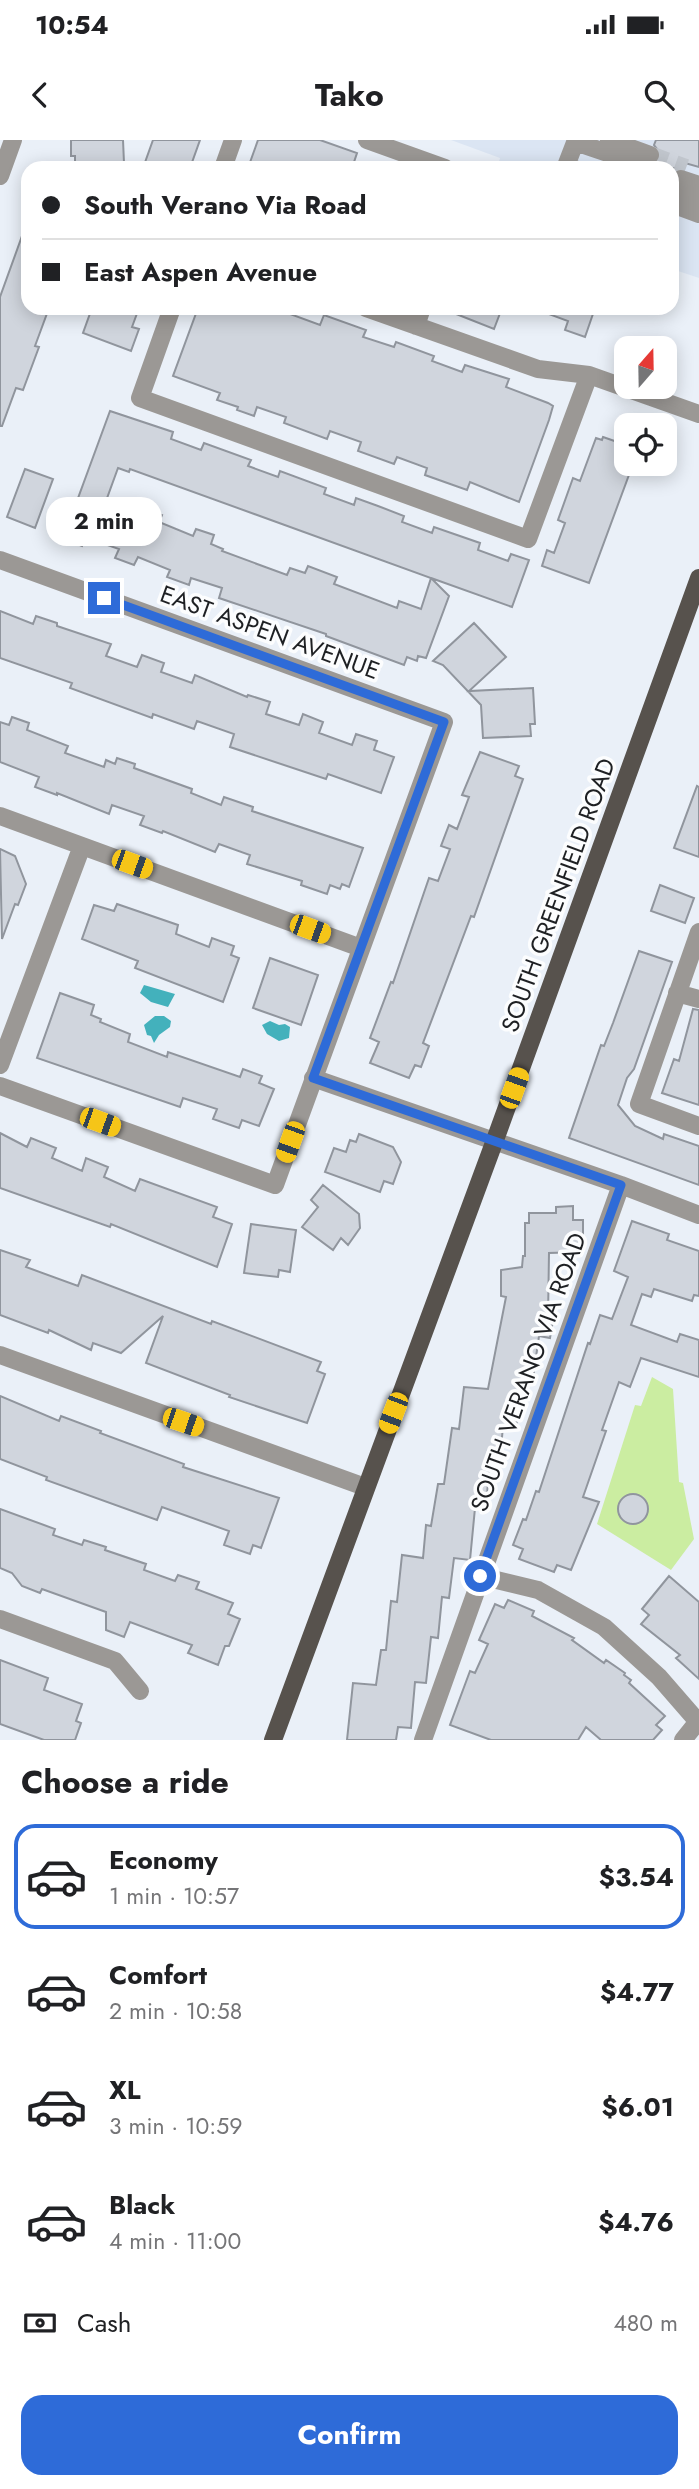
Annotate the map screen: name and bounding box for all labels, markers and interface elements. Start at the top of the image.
text: 10:54 [35,6,109,44]
text: Tako [315,72,384,118]
icon: back [21,76,59,114]
icon: search [640,76,678,114]
text: South Verano Via Road [84,186,366,224]
text: East Aspen Avenue [84,253,317,291]
north arrow [614,336,677,399]
map controls [614,336,677,476]
button: locate [614,413,677,476]
callout: 2 min [46,496,162,546]
text: 2 min [74,504,134,538]
street label: EAST ASPEN AVENUE [155,576,385,688]
route end [88,582,120,614]
street label: SOUTH GREENFIELD ROAD [492,753,624,1037]
car [109,847,156,881]
car [287,912,334,946]
car [497,1065,532,1111]
car [77,1105,124,1139]
car [273,1119,308,1165]
street label: SOUTH VERANO VIA ROAD [461,1228,595,1516]
car [376,1390,411,1436]
car [160,1405,207,1439]
route start [464,1560,496,1592]
text: Choose a ride [21,1759,229,1805]
text: Economy [109,1841,218,1879]
icon: car [25,1845,88,1908]
text: $3.54 [599,1858,674,1896]
text: 1 min · 10:57 [109,1879,239,1913]
text: Comfort [109,1956,207,1994]
icon: car [25,1960,88,2023]
text: $4.77 [600,1973,674,2011]
text: 2 min · 10:58 [109,1994,242,2028]
text: XL [109,2071,141,2109]
icon: car [25,2075,88,2138]
text: $6.01 [602,2088,674,2126]
text: 3 min · 10:59 [109,2109,242,2143]
text: Black [109,2186,175,2224]
icon: car [25,2190,88,2253]
text: $4.76 [598,2203,674,2241]
text: 4 min · 11:00 [109,2224,241,2258]
icon: cash [21,2304,59,2342]
text: Cash [77,2304,131,2342]
text: 480 m [613,2306,678,2340]
button: Confirm [21,2395,678,2475]

